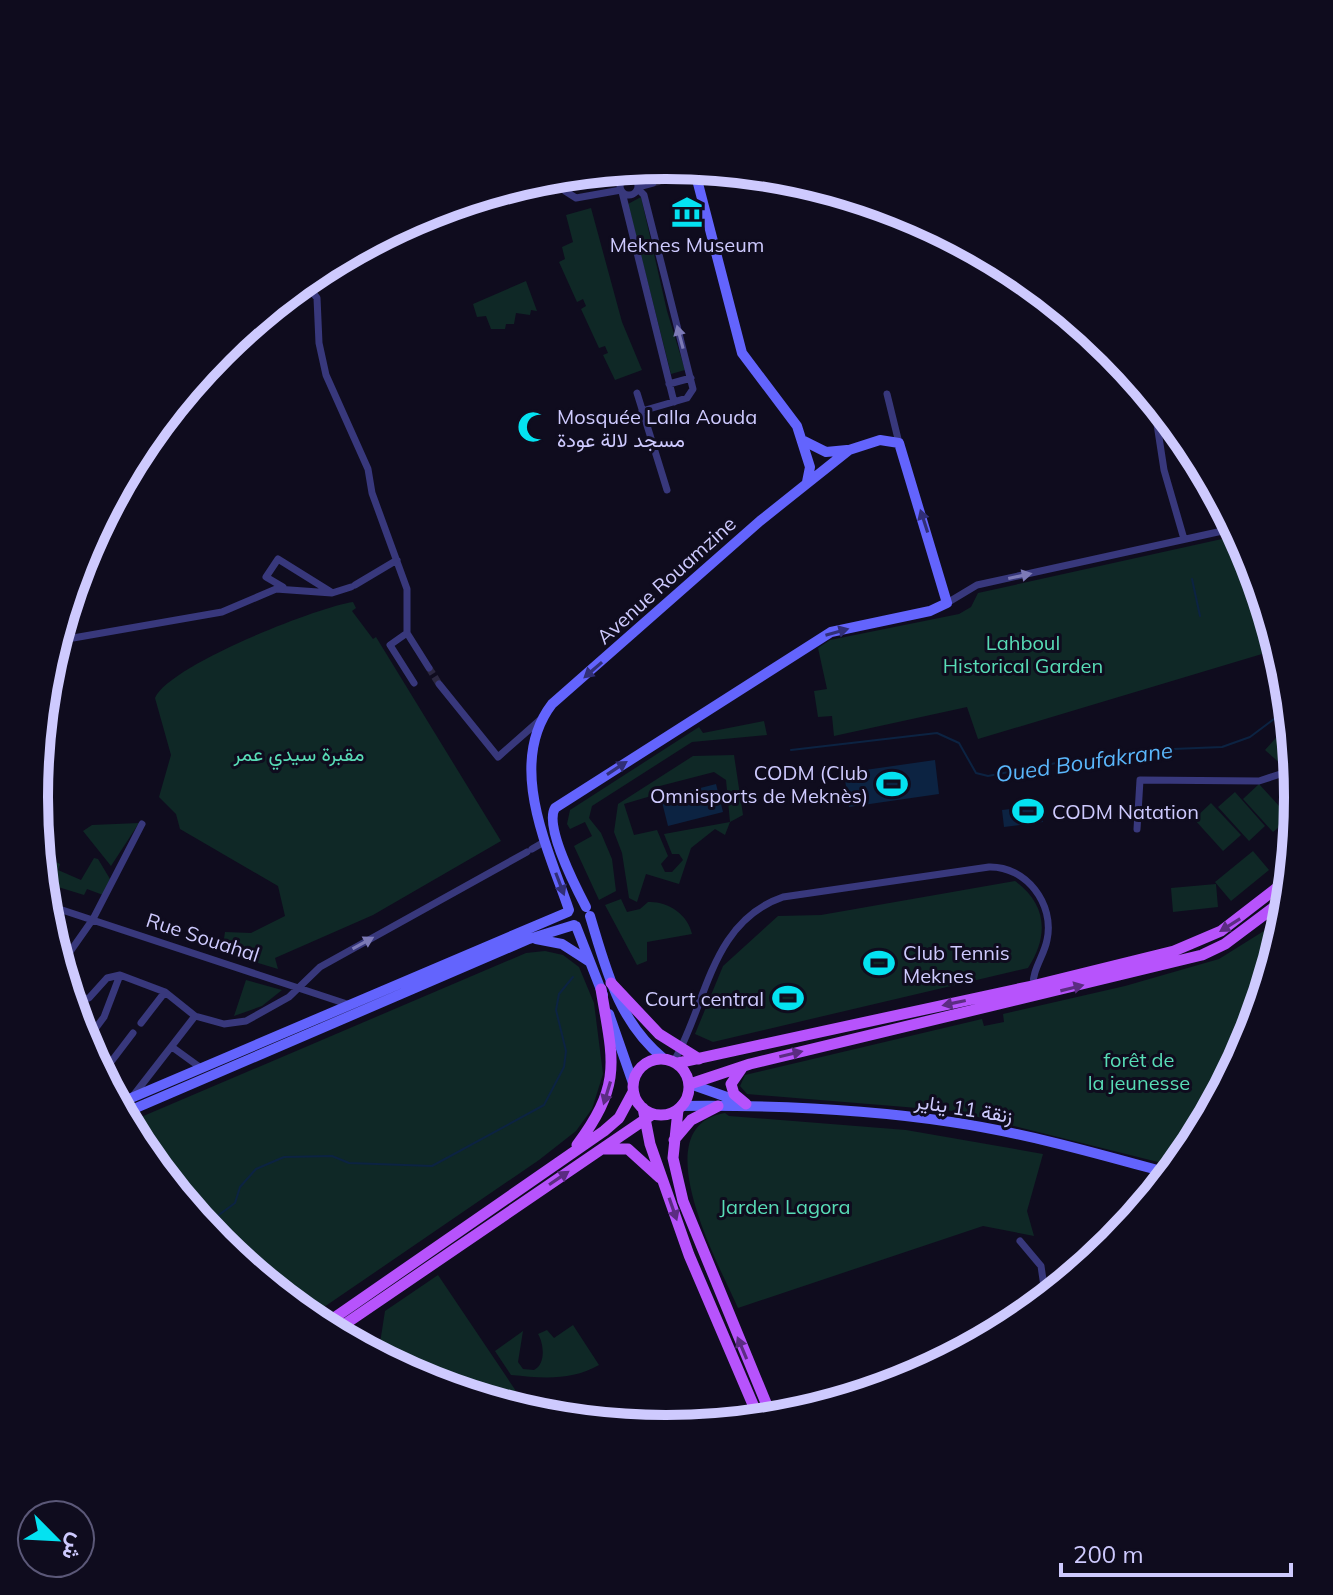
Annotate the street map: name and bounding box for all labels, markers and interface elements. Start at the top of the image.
museum icon: Meknes Museum [670,195,704,229]
place label: Meknes Museum [610,232,764,257]
one-way arrow [674,325,686,350]
place label: Mosquée Lalla Aouda مسجد لالة عودة [557,404,757,453]
mosque icon: Mosquée Lalla Aouda مسجد لالة عودة [516,410,550,444]
one-way arrow [917,509,930,533]
street label: Avenue Rouamzine [591,511,741,649]
one-way arrow [1007,569,1032,582]
one-way arrow [826,625,850,638]
park label: Lahboul Historical Garden [943,630,1103,678]
one-way arrow [583,660,602,678]
water label: Oued Boufakrane [994,736,1174,788]
park label: مقبرة سيدي عمر [233,741,364,771]
place label: CODM (Club Omnisports de Meknès) [650,760,868,808]
one-way arrow [606,761,627,776]
sports icon: CODM (Club Omnisports de Meknès) [875,767,909,801]
sports icon: CODM Natation [1011,794,1045,828]
place label: CODM Natation [1052,799,1199,824]
one-way arrow [554,873,567,897]
street label: Rue Souahal [143,907,263,967]
one-way arrow [1219,917,1241,932]
one-way arrow [352,936,374,950]
place label: Club Tennis Meknes [903,940,1010,988]
sports icon: Club Tennis Meknes [862,946,896,980]
sports icon: Court central [771,981,805,1015]
one-way arrow [1059,982,1084,994]
place label: Court central [645,986,764,1011]
one-way arrow [941,997,966,1010]
park label: forêt de la jeunesse [1088,1047,1190,1095]
one-way arrow [779,1048,804,1060]
one-way arrow [600,1082,613,1106]
street label: زنقة 11 يناير [912,1088,1015,1129]
one-way arrow [548,1171,569,1186]
park label: Jarden Lagora [719,1194,851,1219]
one-way arrow [668,1198,680,1222]
one-way arrow [736,1336,749,1360]
north arrow [16,1499,96,1579]
scale bar [1061,1527,1291,1577]
text: ش [56,1529,92,1565]
text: 200 m [1073,1539,1144,1569]

